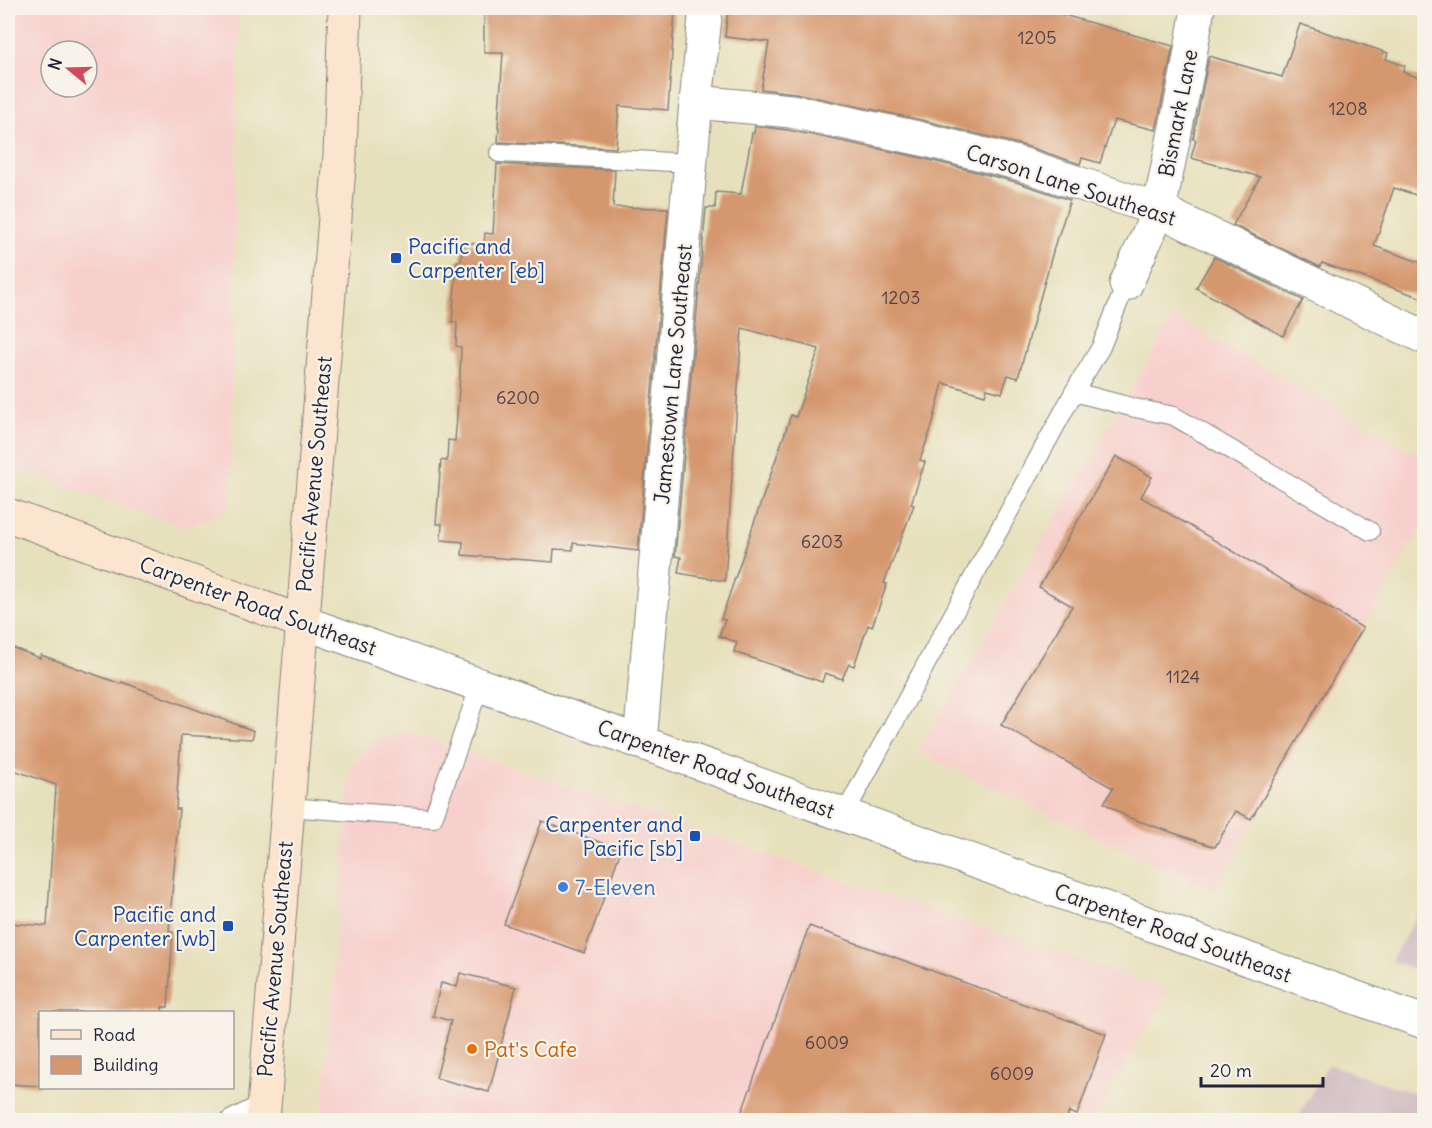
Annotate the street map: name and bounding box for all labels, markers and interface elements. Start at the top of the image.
house number: 1205 [1017,26,1057,49]
north arrow [39,39,99,99]
street label: Bismark Lane [1152,47,1204,179]
text: N [44,56,66,73]
house number: 1208 [1328,97,1368,120]
street label: Carson Lane Southeast [963,138,1179,232]
place label: Pacific and Carpenter [eb] [408,233,545,284]
street label: Jamestown Lane Southeast [648,243,698,505]
marker: Pacific and Carpenter [eb] [389,251,403,265]
house number: 1203 [881,286,921,309]
street label: Pacific Avenue Southeast [290,355,338,593]
house number: 6200 [496,386,540,409]
house number: 6203 [801,530,843,553]
street label: Carpenter Road Southeast [136,551,380,661]
house number: 1124 [1166,665,1200,688]
street label: Carpenter Road Southeast [594,714,838,824]
place label: Carpenter and Pacific [sb] [545,811,683,862]
marker: Carpenter and Pacific [sb] [688,829,702,843]
street label: Pacific Avenue Southeast [251,840,299,1078]
place label: 7-Eleven [575,874,656,901]
street label: Carpenter Road Southeast [1051,878,1295,988]
marker: 7-Eleven [556,880,570,894]
place label: Pacific and Carpenter [wb] [74,901,216,952]
marker: Pacific and Carpenter [wb] [221,919,235,933]
legend [39,1011,234,1089]
text: Road [93,1023,136,1046]
house number: 6009 [805,1031,849,1054]
place label: Pat's Cafe [484,1036,577,1063]
marker: Pat's Cafe [465,1042,479,1056]
scale bar [1201,1050,1322,1088]
text: Building [93,1053,158,1076]
text: 20 m [1210,1059,1252,1082]
house number: 6009 [990,1062,1034,1085]

